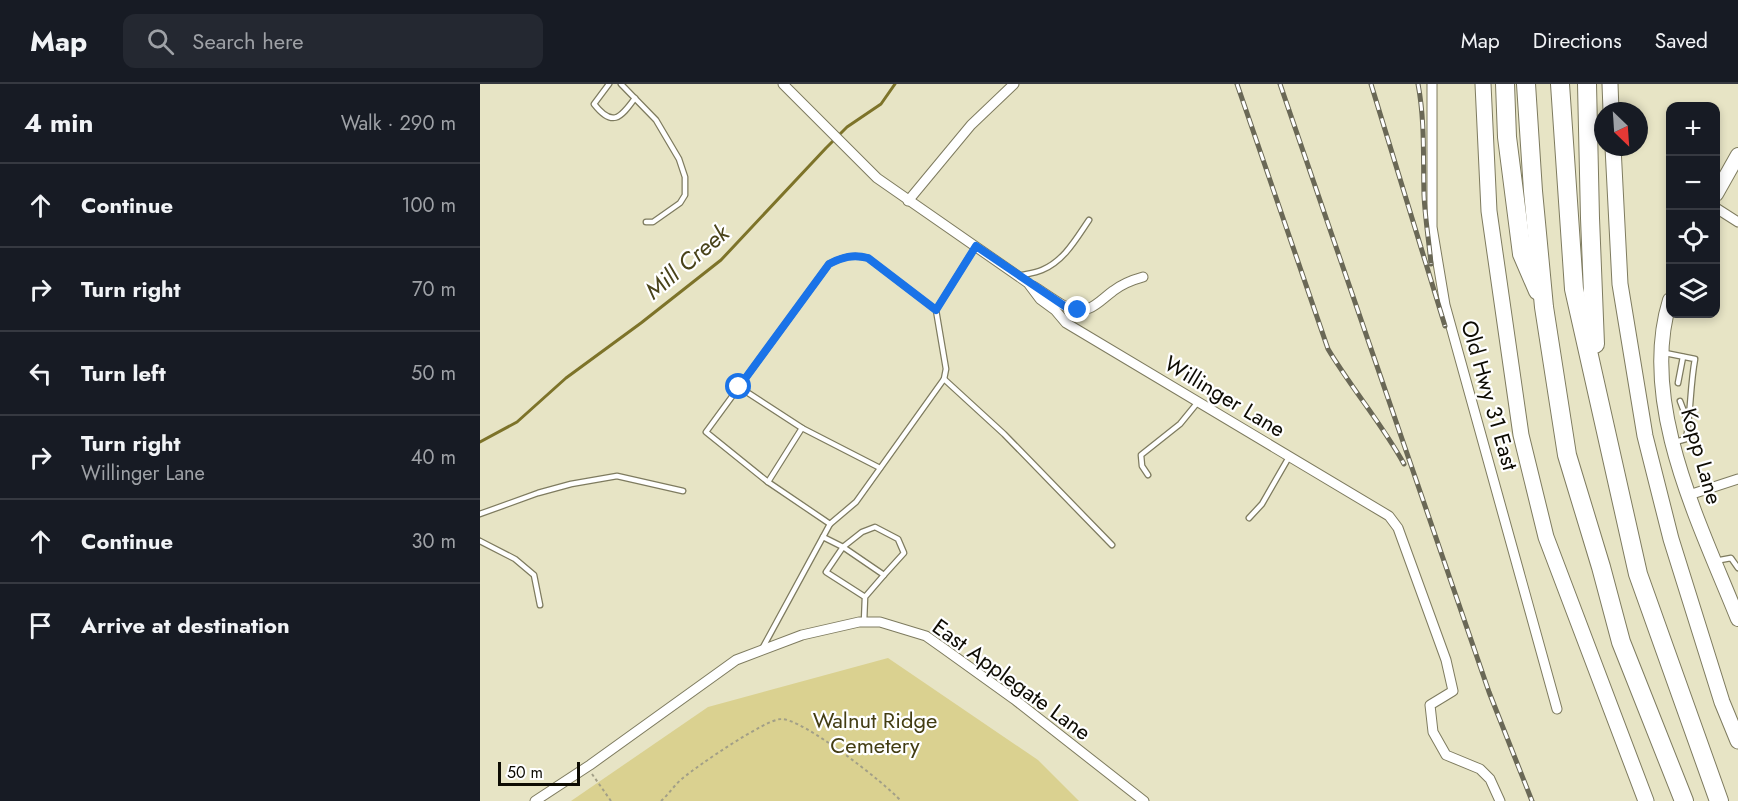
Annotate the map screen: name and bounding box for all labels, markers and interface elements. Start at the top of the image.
search box [123,14,543,68]
text: Map [30,21,87,62]
icon: search [144,25,177,58]
text: Search here [192,25,304,57]
text: Map [1461,26,1500,56]
text: Directions [1533,26,1622,56]
text: Saved [1655,26,1708,56]
north arrow [1594,102,1648,156]
map controls [1666,102,1720,318]
button: + [1666,102,1720,156]
text: 4 min [24,104,93,142]
text: Walk · 290 m [341,109,456,138]
button: − [1666,156,1720,210]
icon: ahead [24,189,57,222]
text: Continue [81,189,173,221]
text: 100 m [401,191,456,220]
button: locate [1666,210,1720,264]
water label: Mill Creek [637,215,738,307]
button: layers [1666,264,1720,318]
icon: right [24,273,57,306]
text: Turn right [81,273,181,305]
text: 70 m [412,275,456,304]
route end [1064,296,1090,322]
street label: Old Hwy 31 East [1453,316,1527,474]
street label: Willinger Lane [1158,347,1292,445]
icon: left [24,357,57,390]
text: Turn left [81,357,166,389]
text: 50 m [411,359,456,388]
route start [725,373,751,399]
street label: Kopp Lane [1673,404,1731,508]
text: Turn right [81,427,181,459]
icon: right [24,441,57,474]
text: 40 m [411,443,456,472]
text: Willinger Lane [81,459,205,488]
icon: ahead [24,525,57,558]
text: Continue [81,525,173,557]
text: 30 m [411,527,456,556]
icon: arrive [24,609,57,642]
text: Arrive at destination [81,609,290,641]
street label: East Applegate Lane [926,610,1098,748]
park label: Walnut Ridge Cemetery [813,704,937,761]
scale bar [498,759,580,786]
text: 50 m [507,761,543,784]

